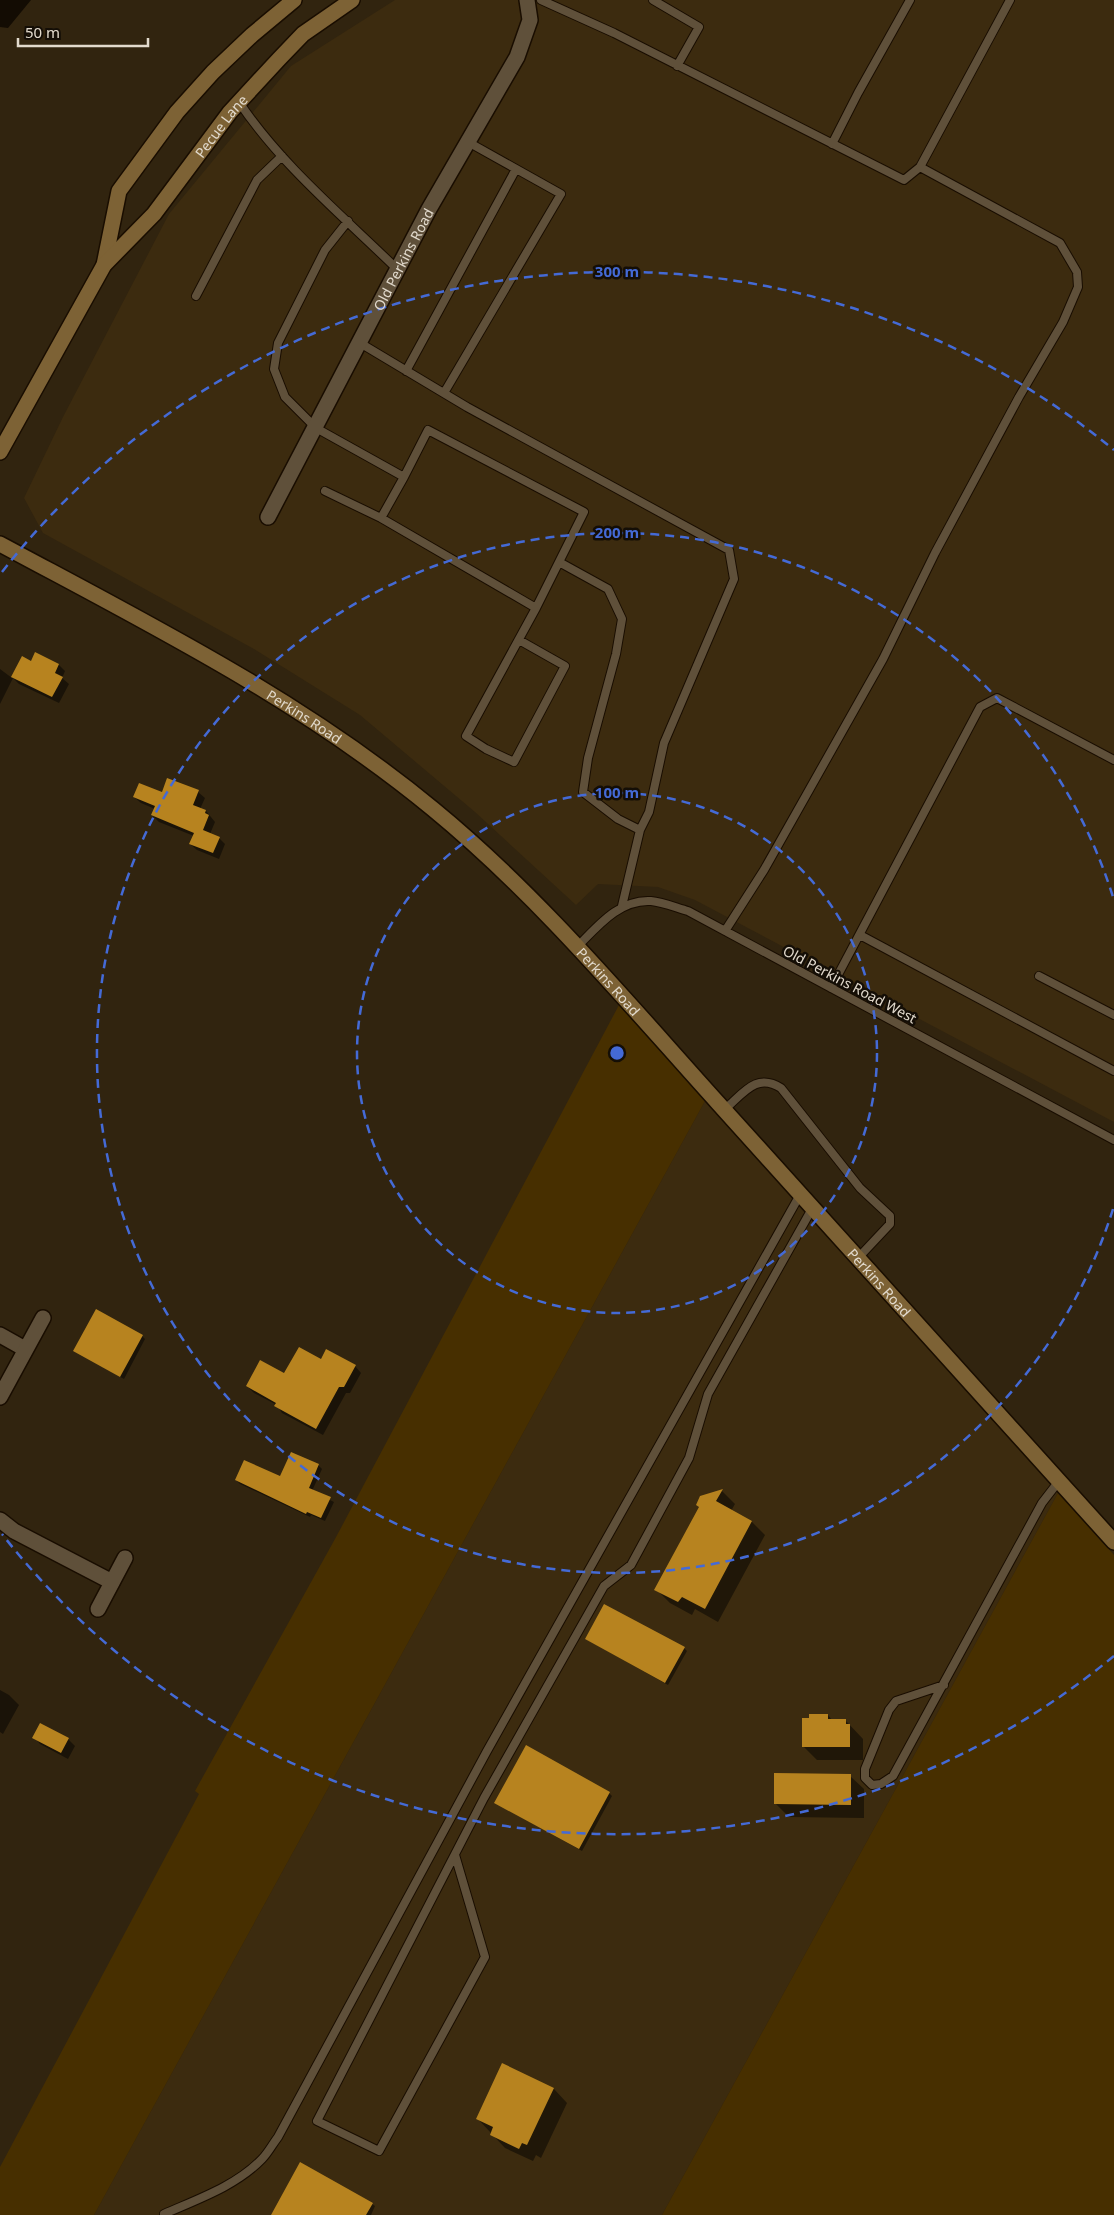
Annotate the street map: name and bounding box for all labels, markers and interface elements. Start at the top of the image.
scale bar [18,15,148,47]
text: 50 m [25,22,60,42]
street label: Pecue Lane [190,90,251,161]
street label: Old Perkins Road [368,205,437,314]
text: 300 m [595,261,639,281]
text: 200 m [595,522,639,542]
street label: Perkins Road [263,685,346,747]
text: 100 m [595,782,639,802]
street label: Old Perkins Road West [780,941,920,1027]
street label: Perkins Road [573,943,645,1019]
centre of rings [608,1044,626,1062]
street label: Perkins Road [844,1244,916,1321]

